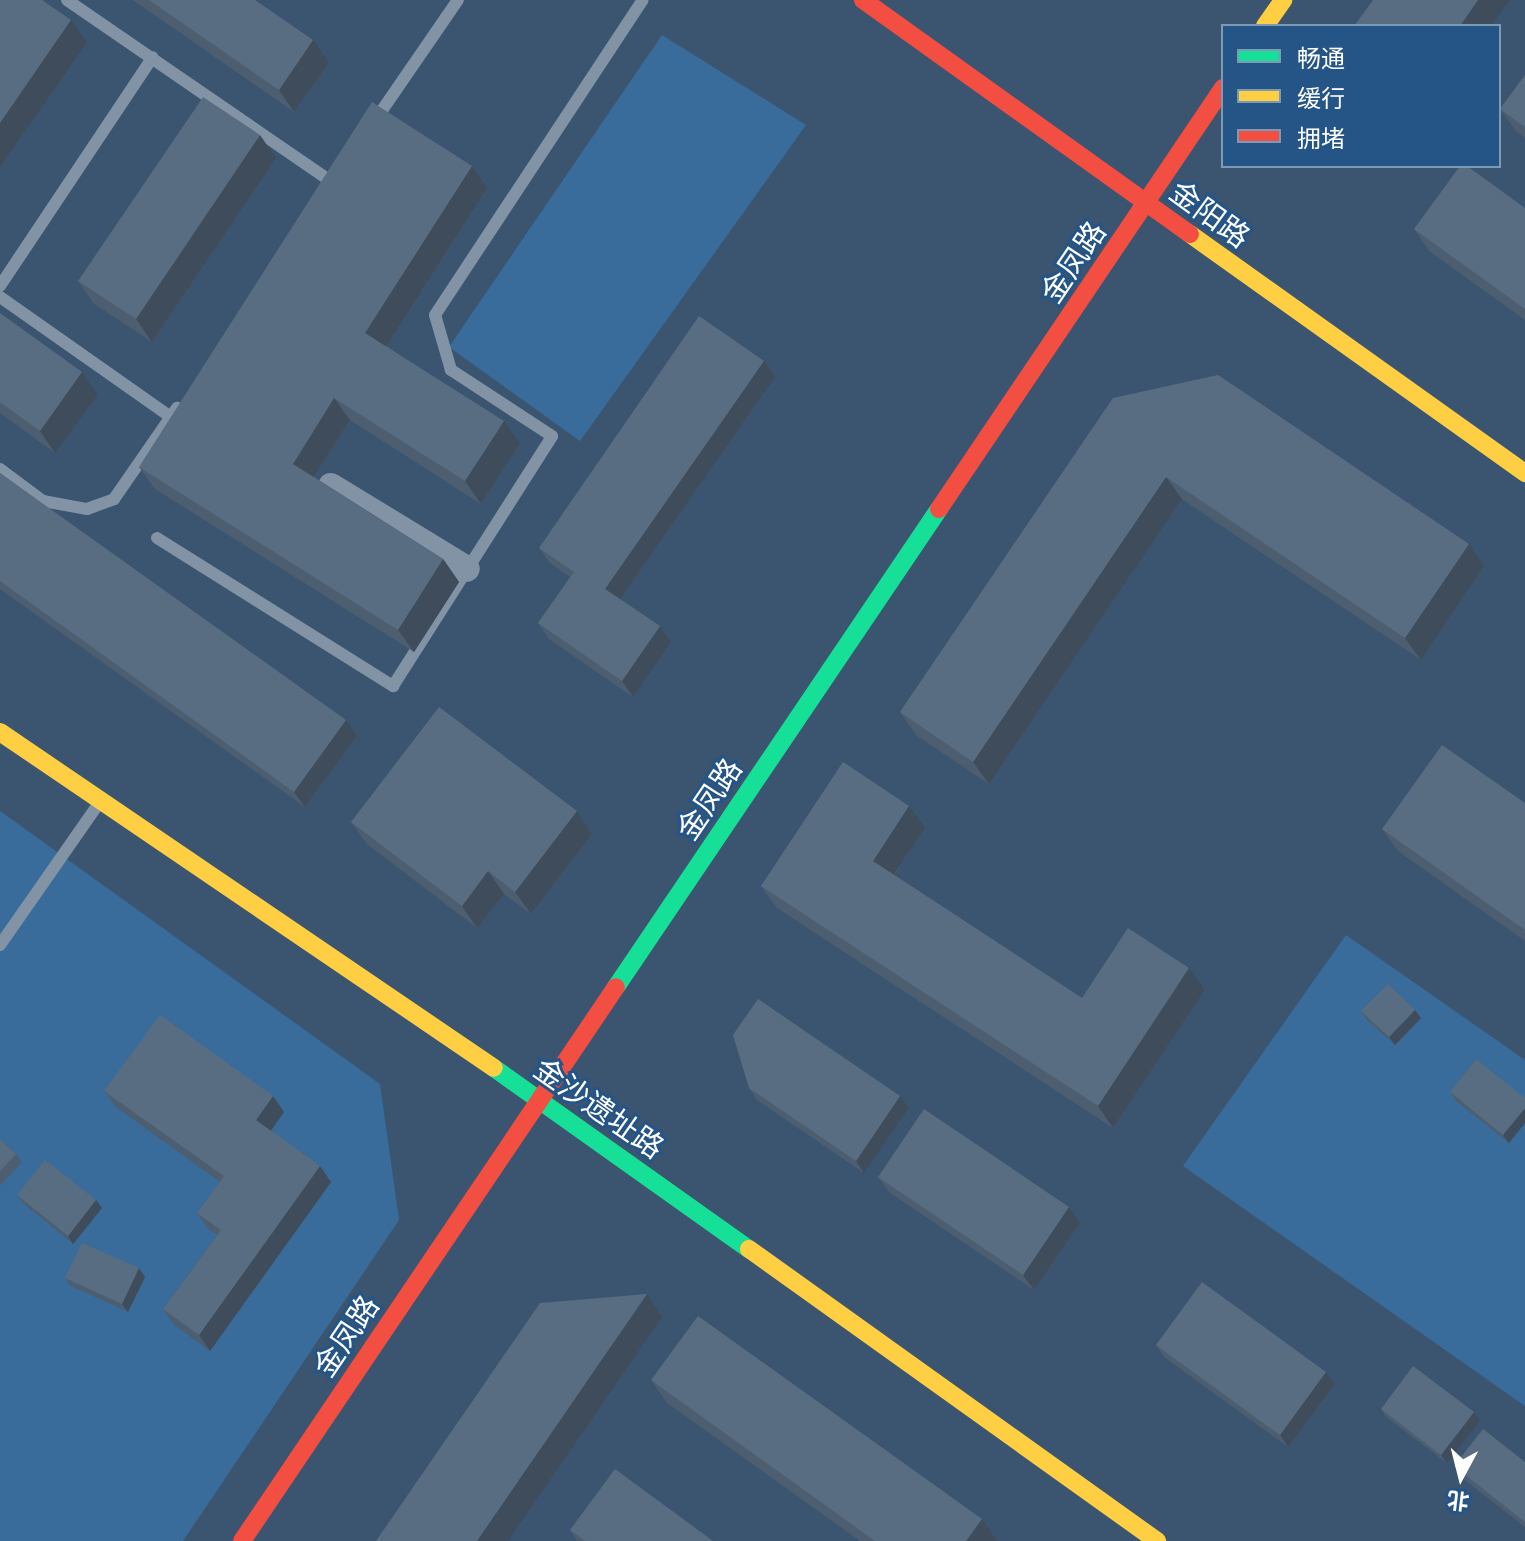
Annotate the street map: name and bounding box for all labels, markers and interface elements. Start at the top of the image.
legend [1221,24,1501,168]
text: 畅通 [1297,43,1345,74]
text: 缓行 [1297,83,1345,114]
text: 拥堵 [1297,123,1345,154]
street label: 金阳路 [1163,173,1257,255]
street label: 金凤路 [1033,215,1113,309]
street label: 金凤路 [669,752,749,846]
street label: 金沙遗址路 [527,1050,671,1166]
street label: 金凤路 [306,1289,386,1383]
north arrow [1421,1437,1501,1517]
text: 北 [1445,1486,1471,1516]

